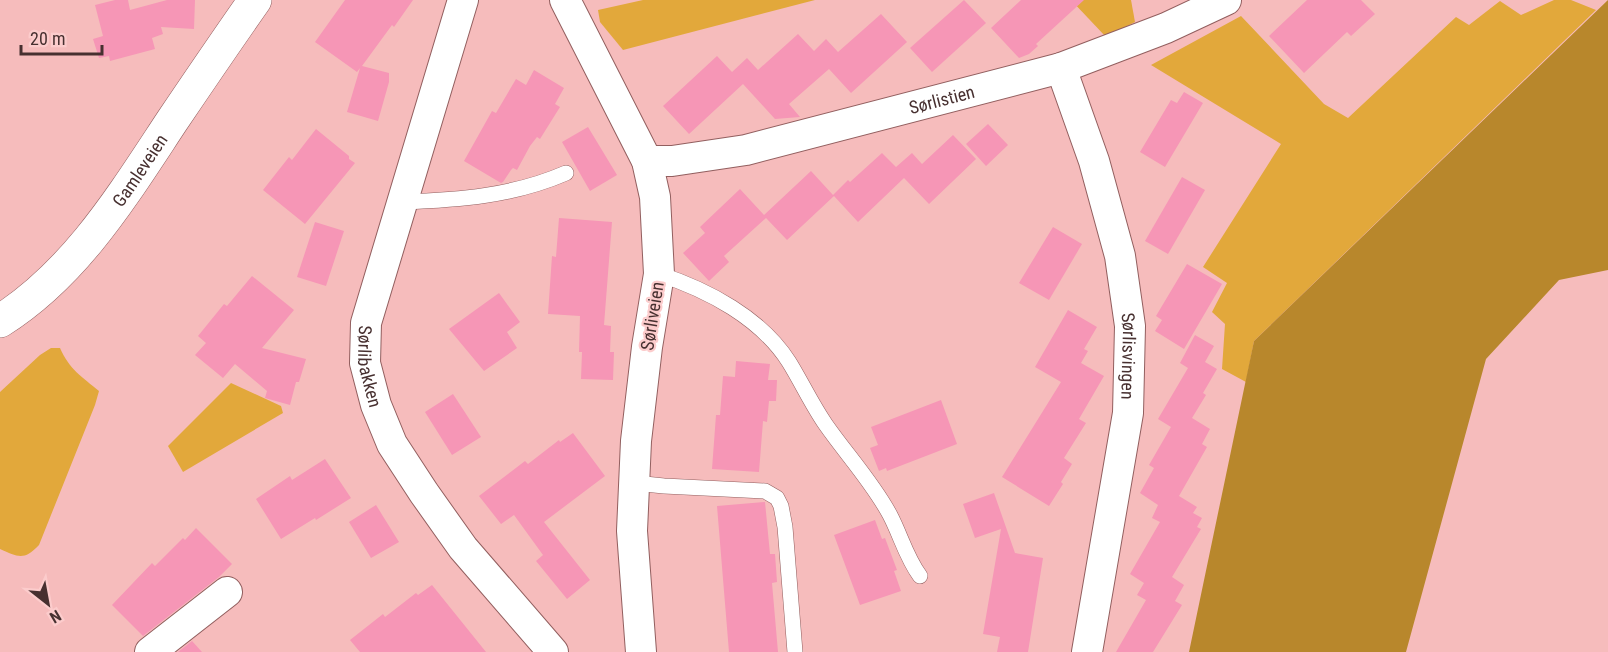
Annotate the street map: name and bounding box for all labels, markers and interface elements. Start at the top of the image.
scale bar [21,18,102,56]
text: 20 m [30,28,65,49]
street label: Sørlistien [907,80,977,118]
street label: Gamleveien [108,130,171,210]
street label: Sørliveien [636,280,668,352]
street label: Sørlisvingen [1118,311,1141,400]
street label: Sørlibakken [354,325,387,409]
north arrow [18,574,78,634]
text: N [46,606,65,627]

